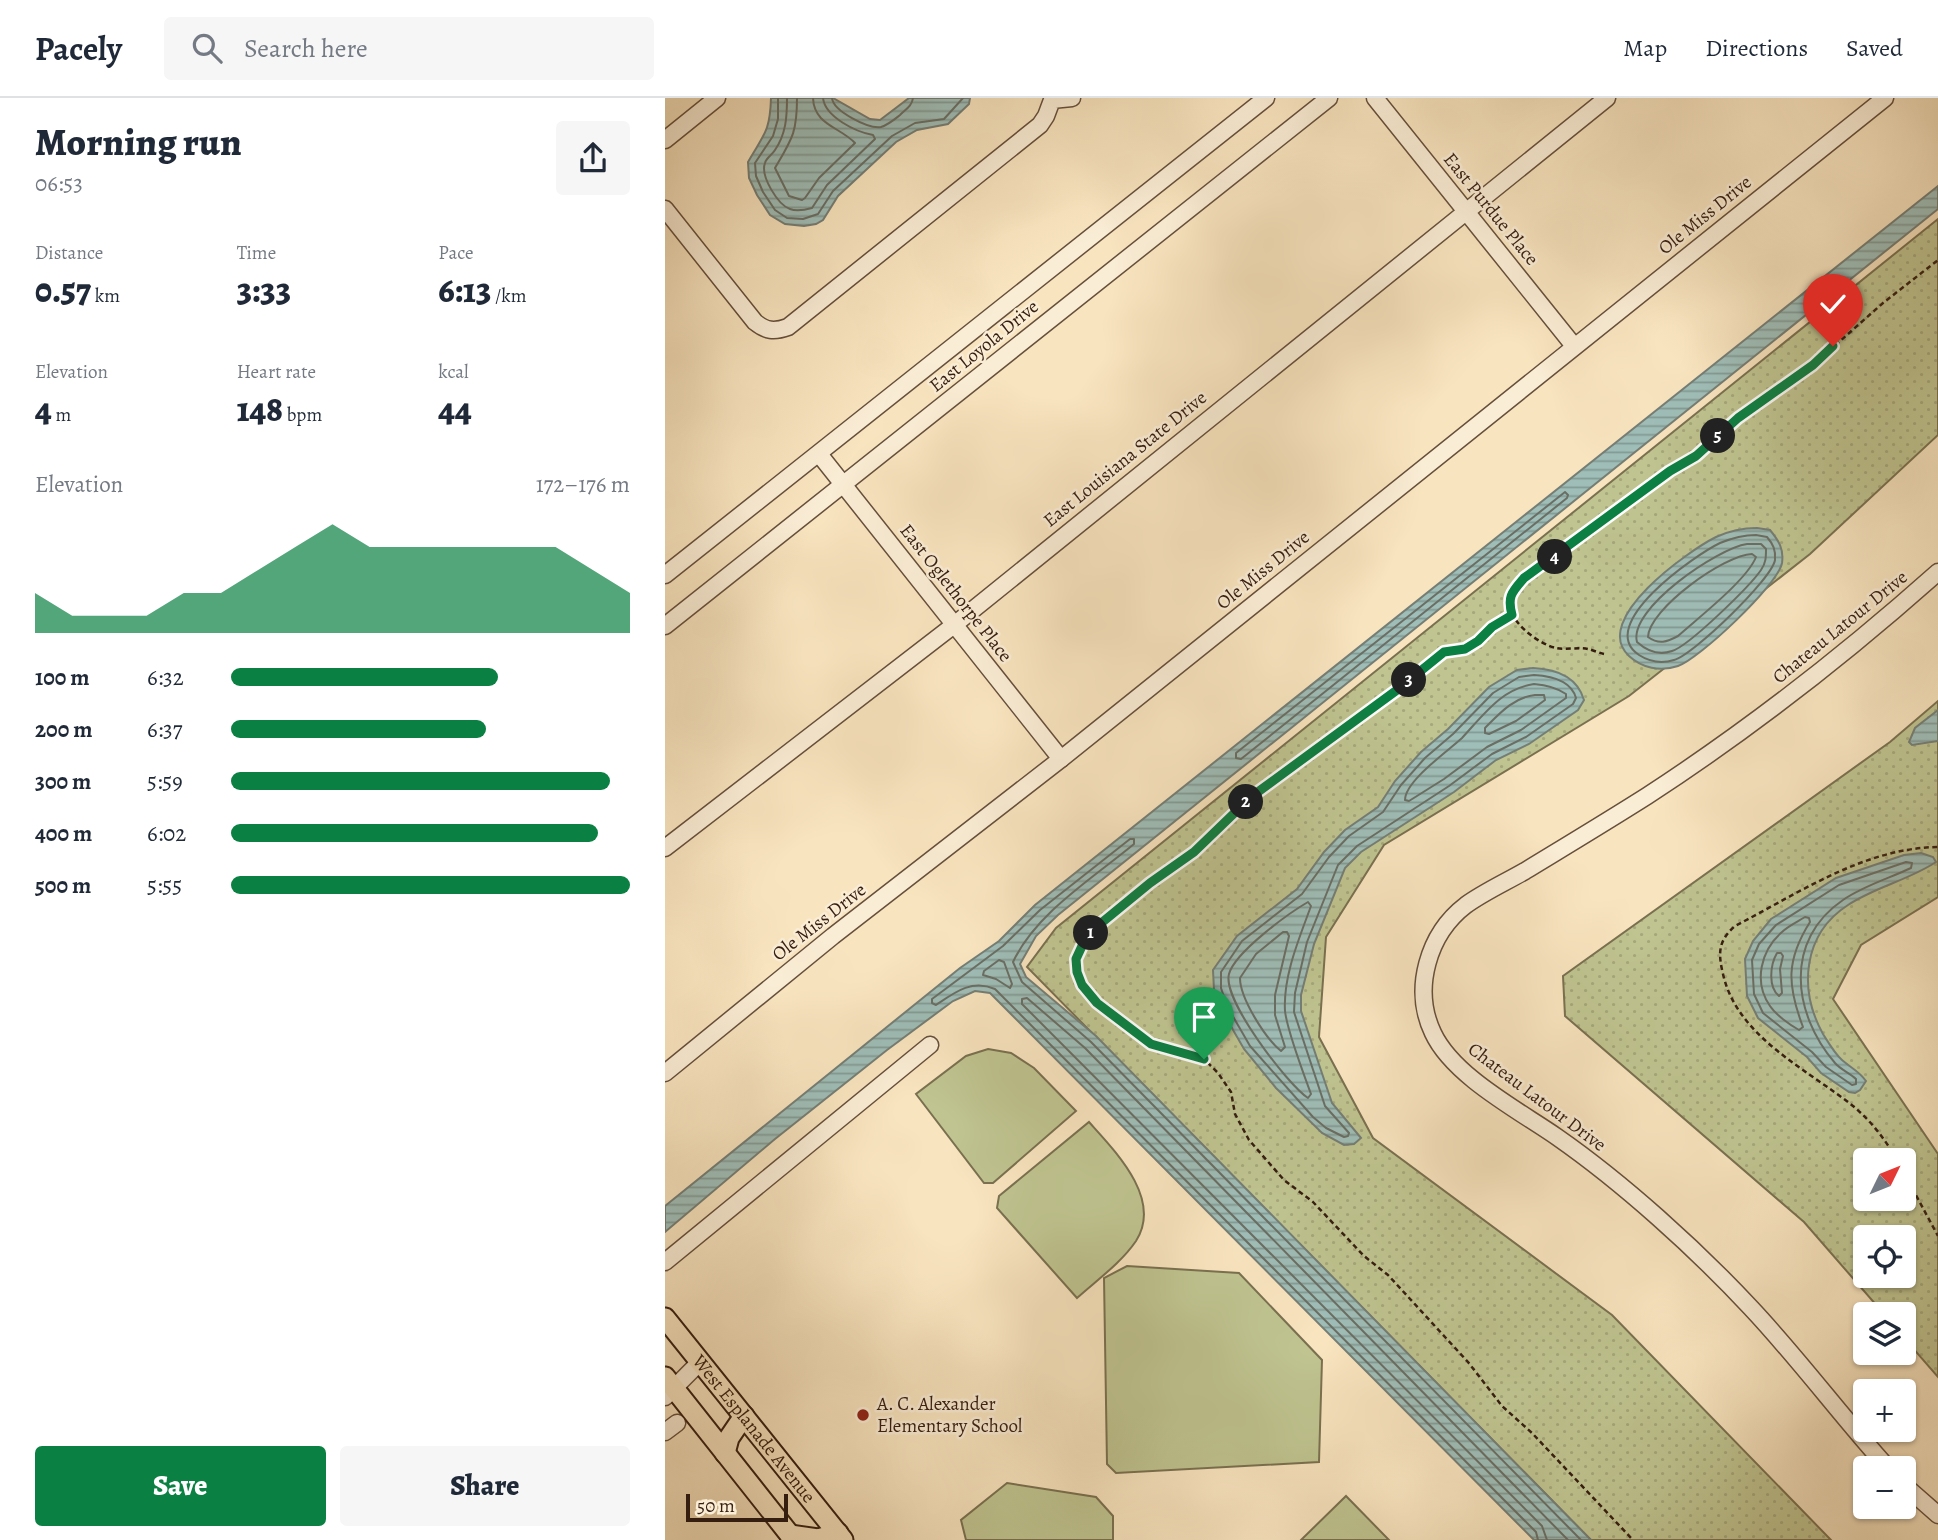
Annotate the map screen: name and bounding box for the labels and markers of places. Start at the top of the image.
pin [1803,274,1863,346]
pin: 5 [1701,418,1735,454]
pin: 4 [1537,540,1573,574]
pin: 3 [1391,662,1427,698]
pin: 2 [1229,784,1263,820]
pin: 1 [1073,916,1109,950]
pin [1174,987,1234,1059]
place label: A. C. Alexander Elementary School [876,1391,1023,1439]
marker: A. C. Alexander Elementary School [855,1407,871,1423]

